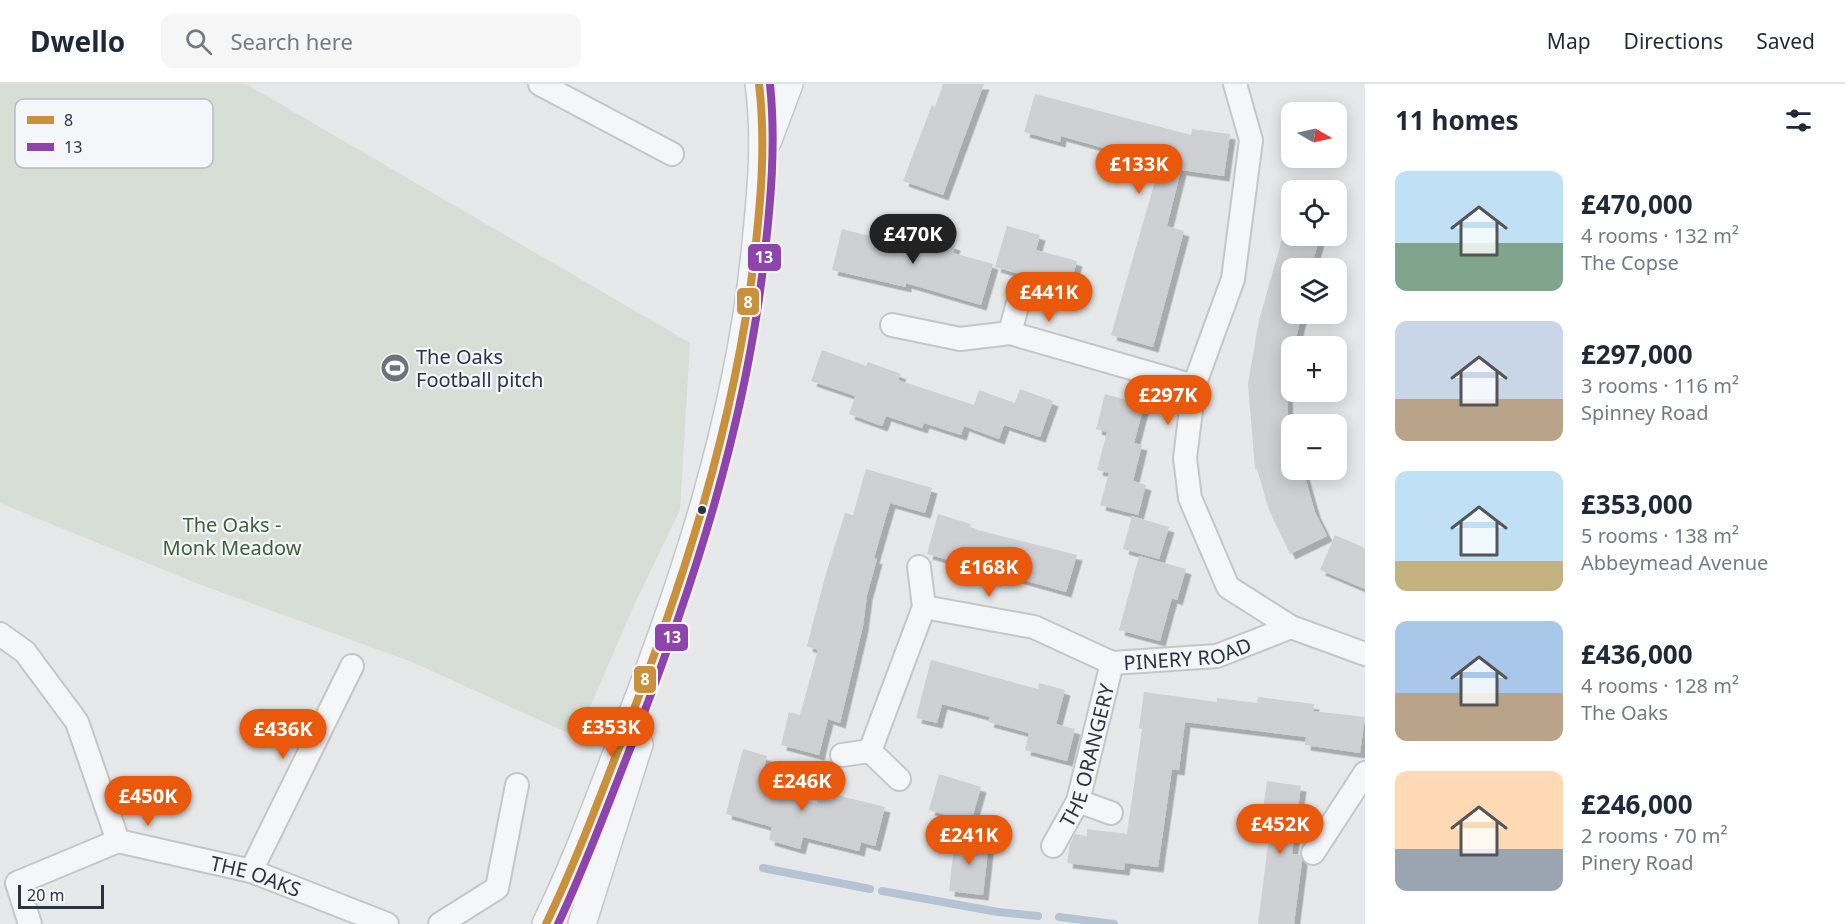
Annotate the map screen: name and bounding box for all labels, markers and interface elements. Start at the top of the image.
search box [161,14,581,68]
text: Dwello [30,22,125,60]
icon: search [182,25,215,58]
text: Search here [230,26,353,56]
text: Map [1547,27,1591,55]
text: Directions [1624,27,1723,55]
text: Saved [1756,27,1815,55]
legend [15,99,213,168]
north arrow [1281,102,1347,168]
map controls [1281,102,1347,480]
text: 11 homes [1395,102,1519,138]
icon: filters [1782,104,1815,137]
text: 8 [64,109,73,131]
text: 13 [64,136,82,158]
pin: £133K [1097,144,1181,195]
text: £133K [1109,150,1169,177]
button: locate [1281,180,1347,246]
text: £470,000 [1581,186,1693,222]
icon: home [1443,195,1515,267]
pin: £470K [871,214,955,265]
text: £470K [883,220,943,247]
text: 4 rooms · 132 m² [1581,222,1739,249]
line badge: 13 [747,243,782,272]
text: 13 [755,246,773,268]
text: The Copse [1581,249,1679,276]
button: layers [1281,258,1347,324]
pin: £441K [1007,272,1091,323]
text: £441K [1019,278,1079,305]
line badge: 8 [736,287,760,316]
text: 8 [743,291,753,313]
button: + [1281,336,1347,402]
text: £297,000 [1581,336,1693,372]
place label: The Oaks Football pitch [416,343,543,393]
icon: home [1443,345,1515,417]
sports icon: The Oaks Football pitch [379,352,411,384]
text: 3 rooms · 116 m² [1581,372,1739,399]
pin: £297K [1126,375,1210,426]
text: £297K [1138,381,1198,408]
text: Spinney Road [1581,399,1709,426]
button: − [1281,414,1347,480]
text: £353,000 [1581,486,1693,522]
icon: home [1443,495,1515,567]
unlabelled marker [696,504,708,516]
park label: The Oaks - Monk Meadow [163,511,302,561]
text: 5 rooms · 138 m² [1581,522,1739,549]
pin: £168K [947,547,1031,598]
text: Abbeymead Avenue [1581,549,1768,576]
text: £168K [959,553,1019,580]
line badge: 13 [654,623,689,652]
text: 13 [663,626,681,648]
street label: PINERY ROAD [1123,630,1255,676]
text: £436,000 [1581,636,1693,672]
icon: home [1443,645,1515,717]
line badge: 8 [633,665,657,694]
text: 8 [640,668,650,690]
text: 4 rooms · 128 m² [1581,672,1739,699]
street label: THE ORANGERY [1053,680,1120,831]
text: The Oaks [1581,699,1668,726]
pin: £353K [569,707,653,758]
pin: £436K [241,709,325,760]
text: £353K [581,713,641,740]
text: £436K [253,715,313,742]
pin: £246K [760,761,844,812]
text: £246K [772,767,832,794]
pin: £450K [106,776,190,827]
text: £450K [118,782,178,809]
text: £246,000 [1581,786,1693,822]
icon: home [1443,795,1515,867]
pin: £452K [1238,804,1322,855]
text: £452K [1250,810,1310,837]
pin: £241K [927,815,1011,866]
text: £241K [939,821,999,848]
text: 2 rooms · 70 m² [1581,822,1728,849]
street label: THE OAKS [208,849,305,903]
text: Pinery Road [1581,849,1694,876]
scale bar [18,882,104,910]
text: 20 m [27,884,64,906]

